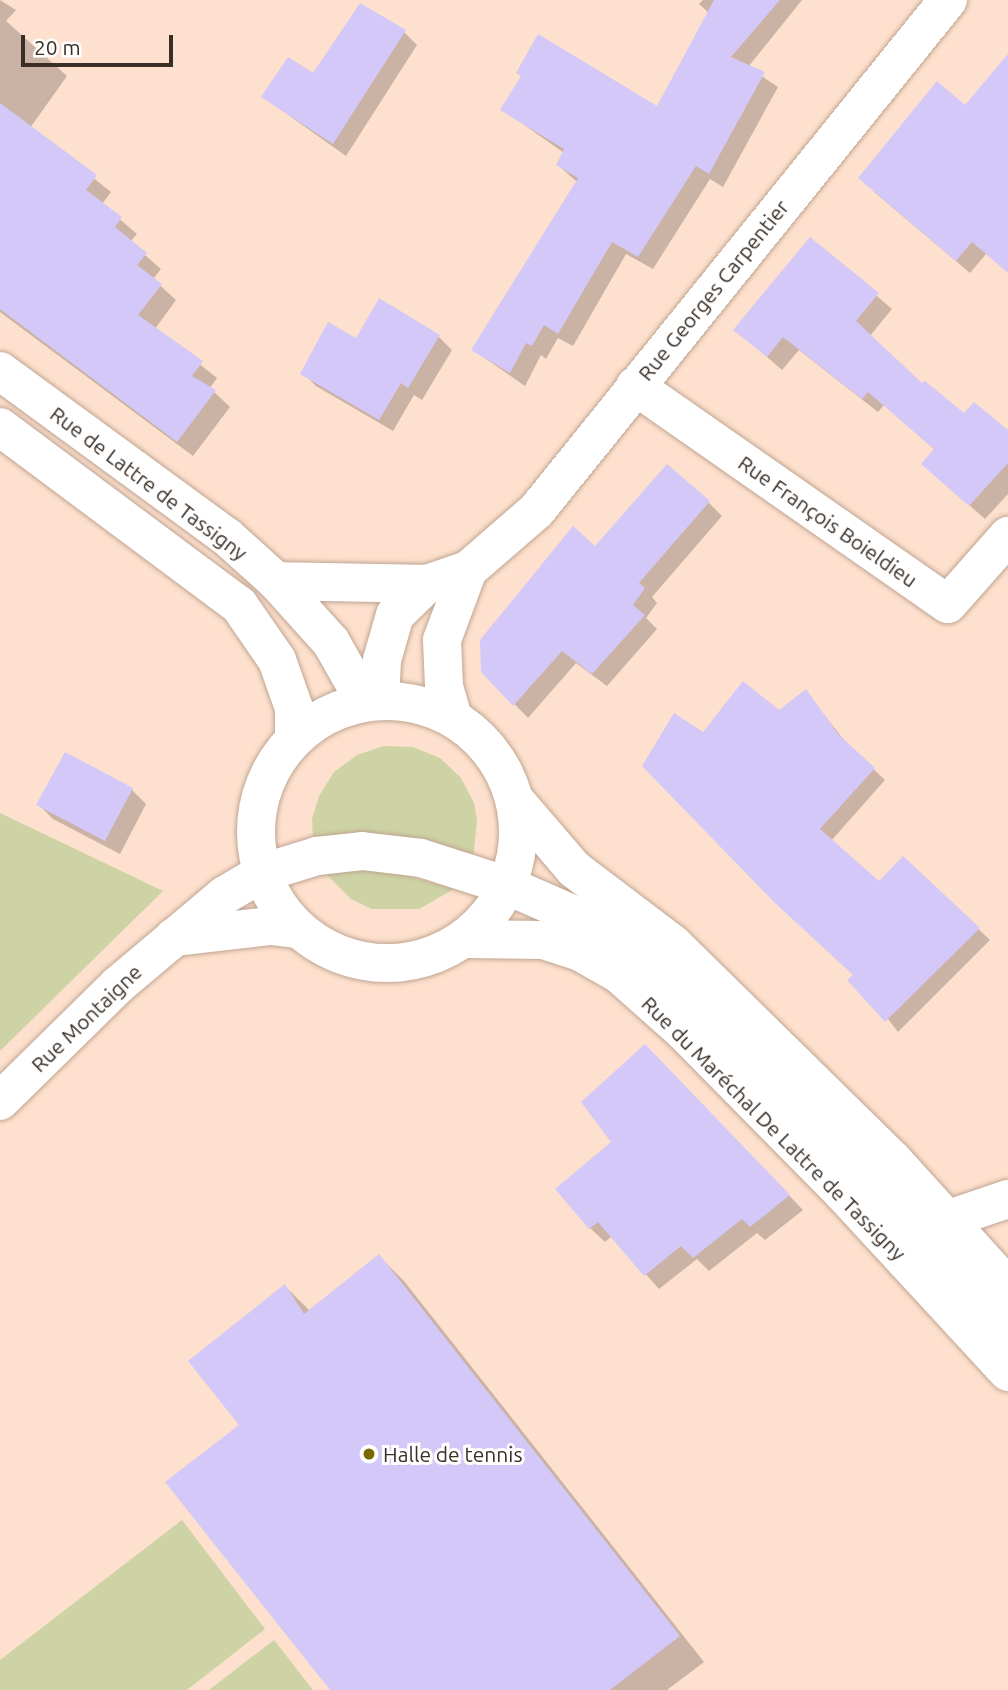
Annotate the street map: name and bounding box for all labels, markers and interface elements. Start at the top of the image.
scale bar [24,21,177,65]
text: 20 m [34,35,81,59]
street label: Rue Georges Carpentier [632,195,794,385]
street label: Rue de Lattre de Tassigny [46,401,252,565]
street label: Rue François Boieldieu [734,450,922,592]
street label: Rue Montaigne [26,959,146,1077]
street label: Rue du Maréchal De Lattre de Tassigny [637,991,911,1265]
place label: Halle de tennis [383,1441,523,1467]
marker: Halle de tennis [361,1446,377,1462]

